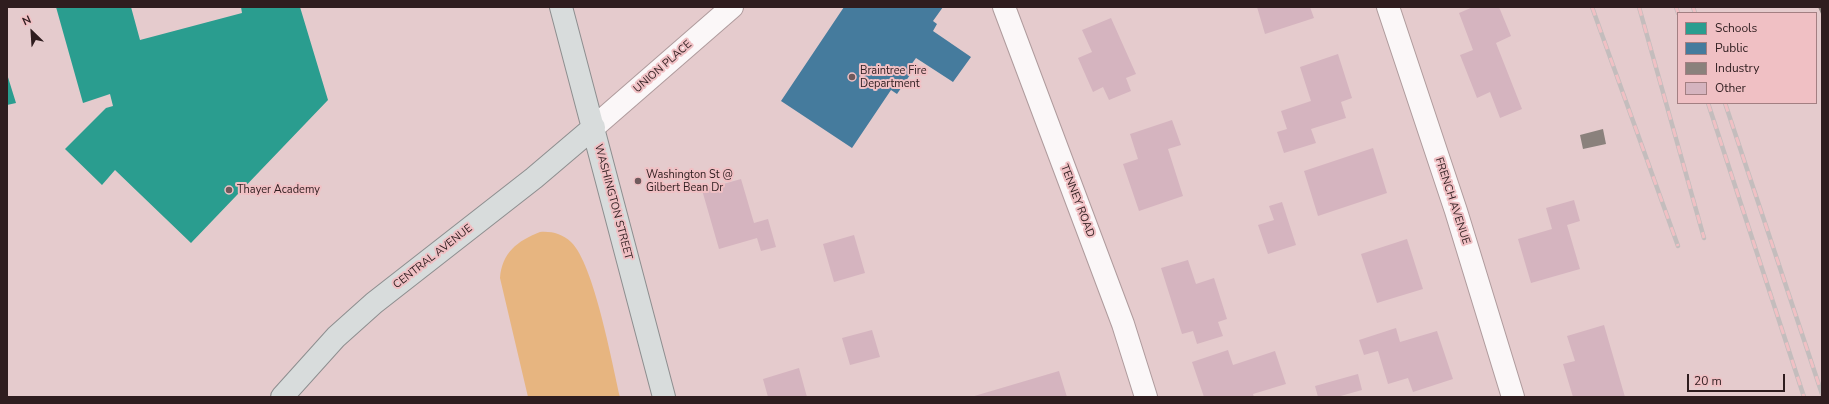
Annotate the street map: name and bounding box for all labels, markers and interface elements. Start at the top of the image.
north arrow [12,12,52,52]
text: N [20,12,34,29]
legend [1677,12,1817,104]
text: Schools [1715,20,1757,36]
street label: UNION PLACE [631,38,695,96]
text: Public [1715,40,1748,56]
text: Industry [1715,60,1759,76]
place label: Braintree Fire Department [860,64,926,90]
marker: Braintree Fire Department [847,72,857,82]
text: Other [1715,80,1746,96]
street label: WASHINGTON STREET [591,143,635,261]
street label: FRENCH AVENUE [1432,156,1472,246]
street label: TENNEY ROAD [1057,163,1097,239]
place label: Washington St @ Gilbert Bean Dr [646,168,733,194]
marker: Washington St @ Gilbert Bean Dr [633,176,643,186]
place label: Thayer Academy [237,183,320,197]
marker: Thayer Academy [224,185,234,195]
street label: CENTRAL AVENUE [391,222,475,292]
scale bar [1689,366,1787,392]
text: 20 m [1694,373,1722,389]

